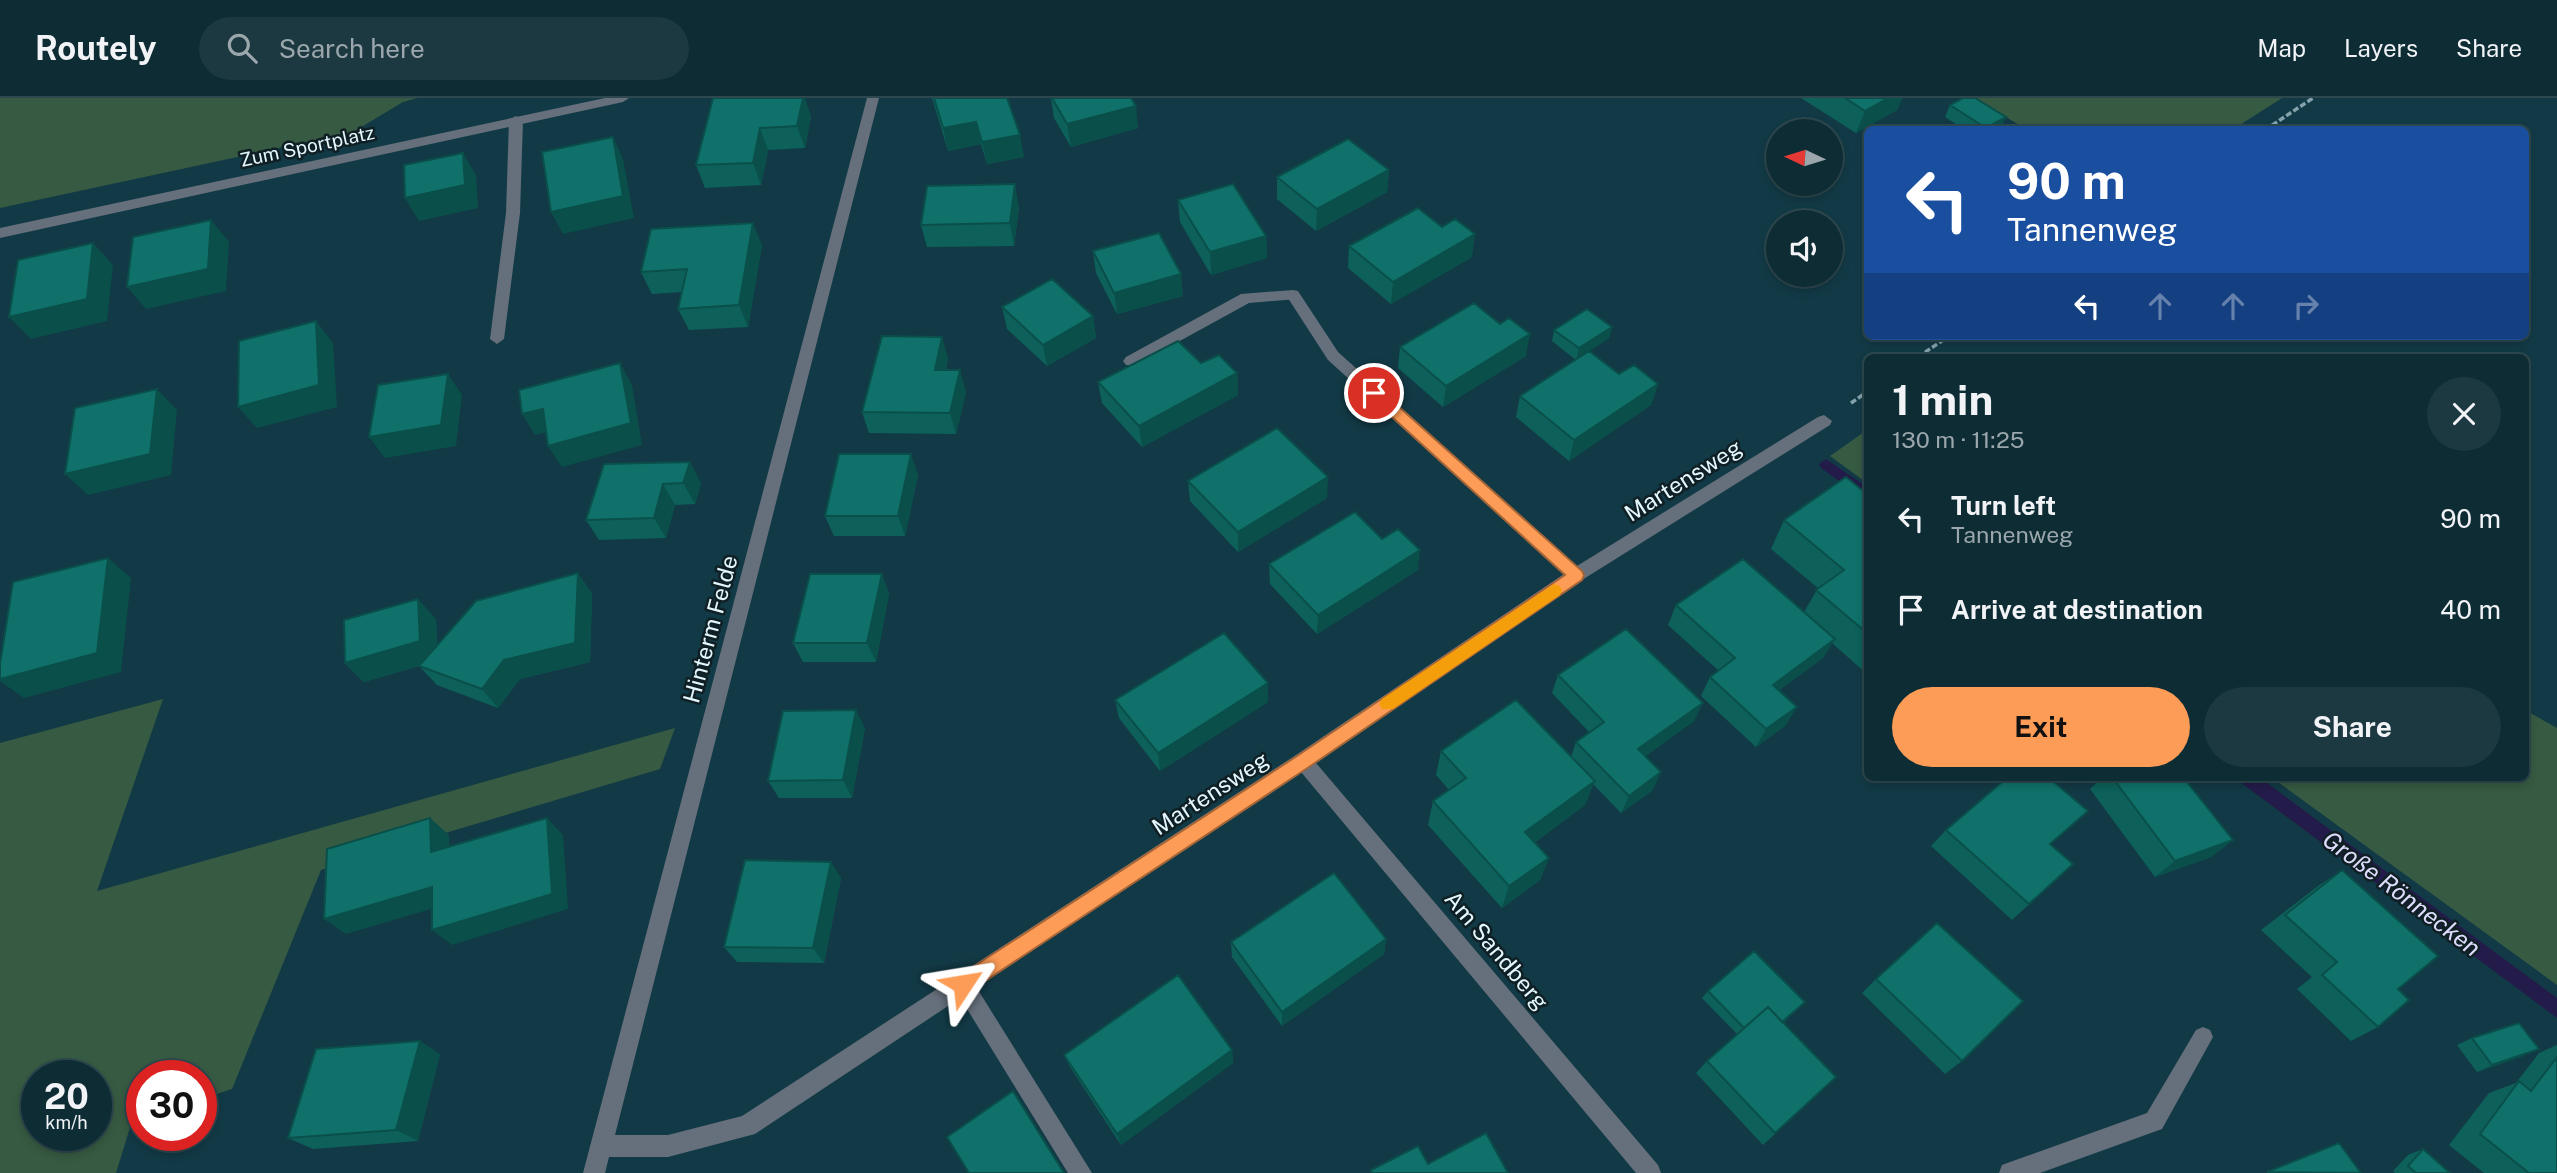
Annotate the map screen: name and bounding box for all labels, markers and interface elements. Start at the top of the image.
search box [199,17,689,80]
text: Routely [35,29,157,67]
icon: search [223,29,261,67]
text: Search here [279,33,425,64]
text: Map [2257,34,2306,62]
text: Layers [2344,34,2418,62]
text: Share [2456,34,2522,62]
north arrow [1766,119,1843,196]
map controls [1766,119,1843,287]
street label: Zum Sportplatz [238,121,376,171]
text: 90 m [2007,152,2126,210]
icon: left [1892,154,1983,245]
button: sound [1766,210,1843,287]
text: Tannenweg [2007,211,2177,248]
icon: left [2068,287,2106,325]
icon: ahead [2141,287,2179,325]
icon: ahead [2214,287,2252,325]
icon: right [2287,287,2325,325]
pin [1344,363,1404,423]
icon: arrive [1355,374,1393,412]
text: 1 min [1892,375,1993,424]
button: close [2427,377,2501,451]
text: 130 m · 11:25 [1892,426,2024,453]
street label: Martensweg [1619,433,1747,527]
text: Turn left [1951,490,2056,521]
icon: left [1892,500,1930,538]
text: 90 m [2440,503,2501,534]
text: Tannenweg [1951,521,2073,548]
street label: Hinterm Felde [677,552,743,706]
icon: arrive [1892,591,1930,629]
text: Arrive at destination [1951,594,2203,625]
text: 40 m [2440,594,2501,625]
button: Exit [1892,687,2190,767]
button: Share [2204,687,2501,767]
street label: Martensweg [1147,745,1273,841]
water label: Große Rönnecken [2318,825,2486,961]
street label: Am Sandberg [1440,885,1554,1015]
position arrow [926,947,1000,1021]
speed limit sign: 30 [126,1060,217,1151]
text: 20 [44,1076,89,1117]
text: km/h [45,1112,88,1133]

